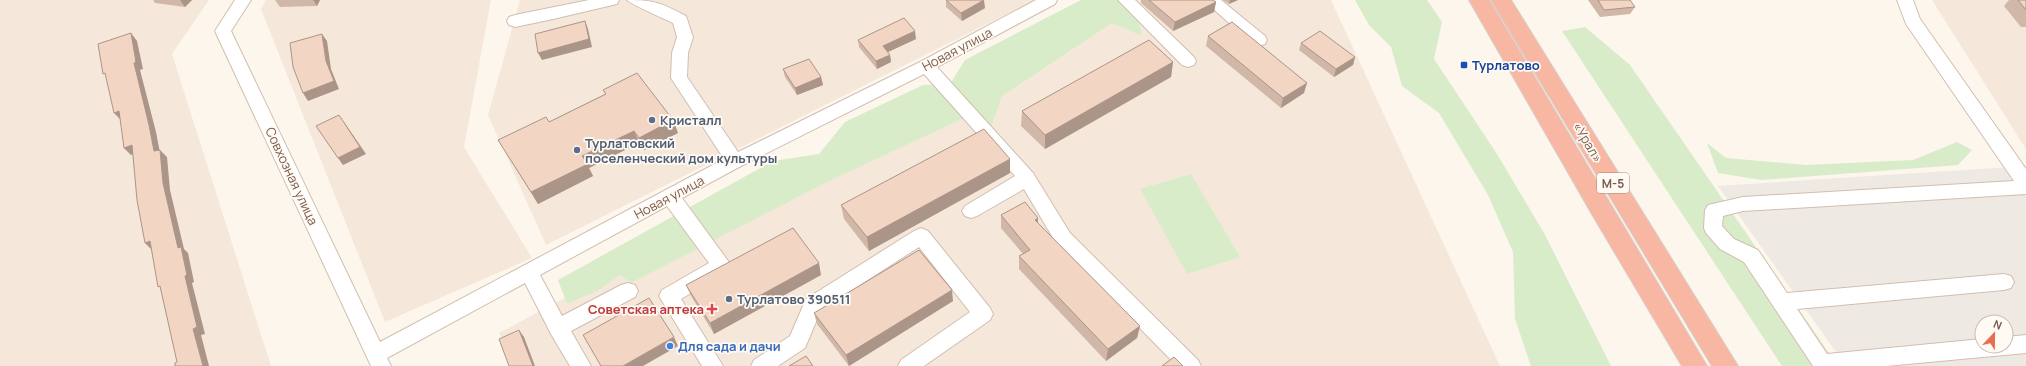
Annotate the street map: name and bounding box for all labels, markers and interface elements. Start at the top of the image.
street label: Новая улица [919,23,995,75]
place label: Турлатово [1472,56,1540,74]
marker: Турлатово [1459,60,1469,70]
place label: Кристалл [660,111,722,129]
marker: Кристалл [647,115,657,125]
street label: «Урал» [1569,119,1607,165]
street label: Совхозная улица [261,124,323,228]
place label: Турлатовский поселенческий дом культуры [585,134,777,167]
marker: Турлатовский поселенческий дом культуры [572,145,582,155]
street label: Новая улица [631,171,707,223]
road number: М-5 [1597,173,1629,193]
place label: Турлатово 390511 [737,290,851,308]
marker: Турлатово 390511 [724,294,734,304]
place label: Советская аптека [588,300,704,318]
marker: Советская аптека [707,304,717,314]
north arrow [1974,314,2014,354]
text: N [1991,316,2004,333]
place label: Для сада и дачи [678,337,781,355]
marker: Для сада и дачи [665,341,675,351]

